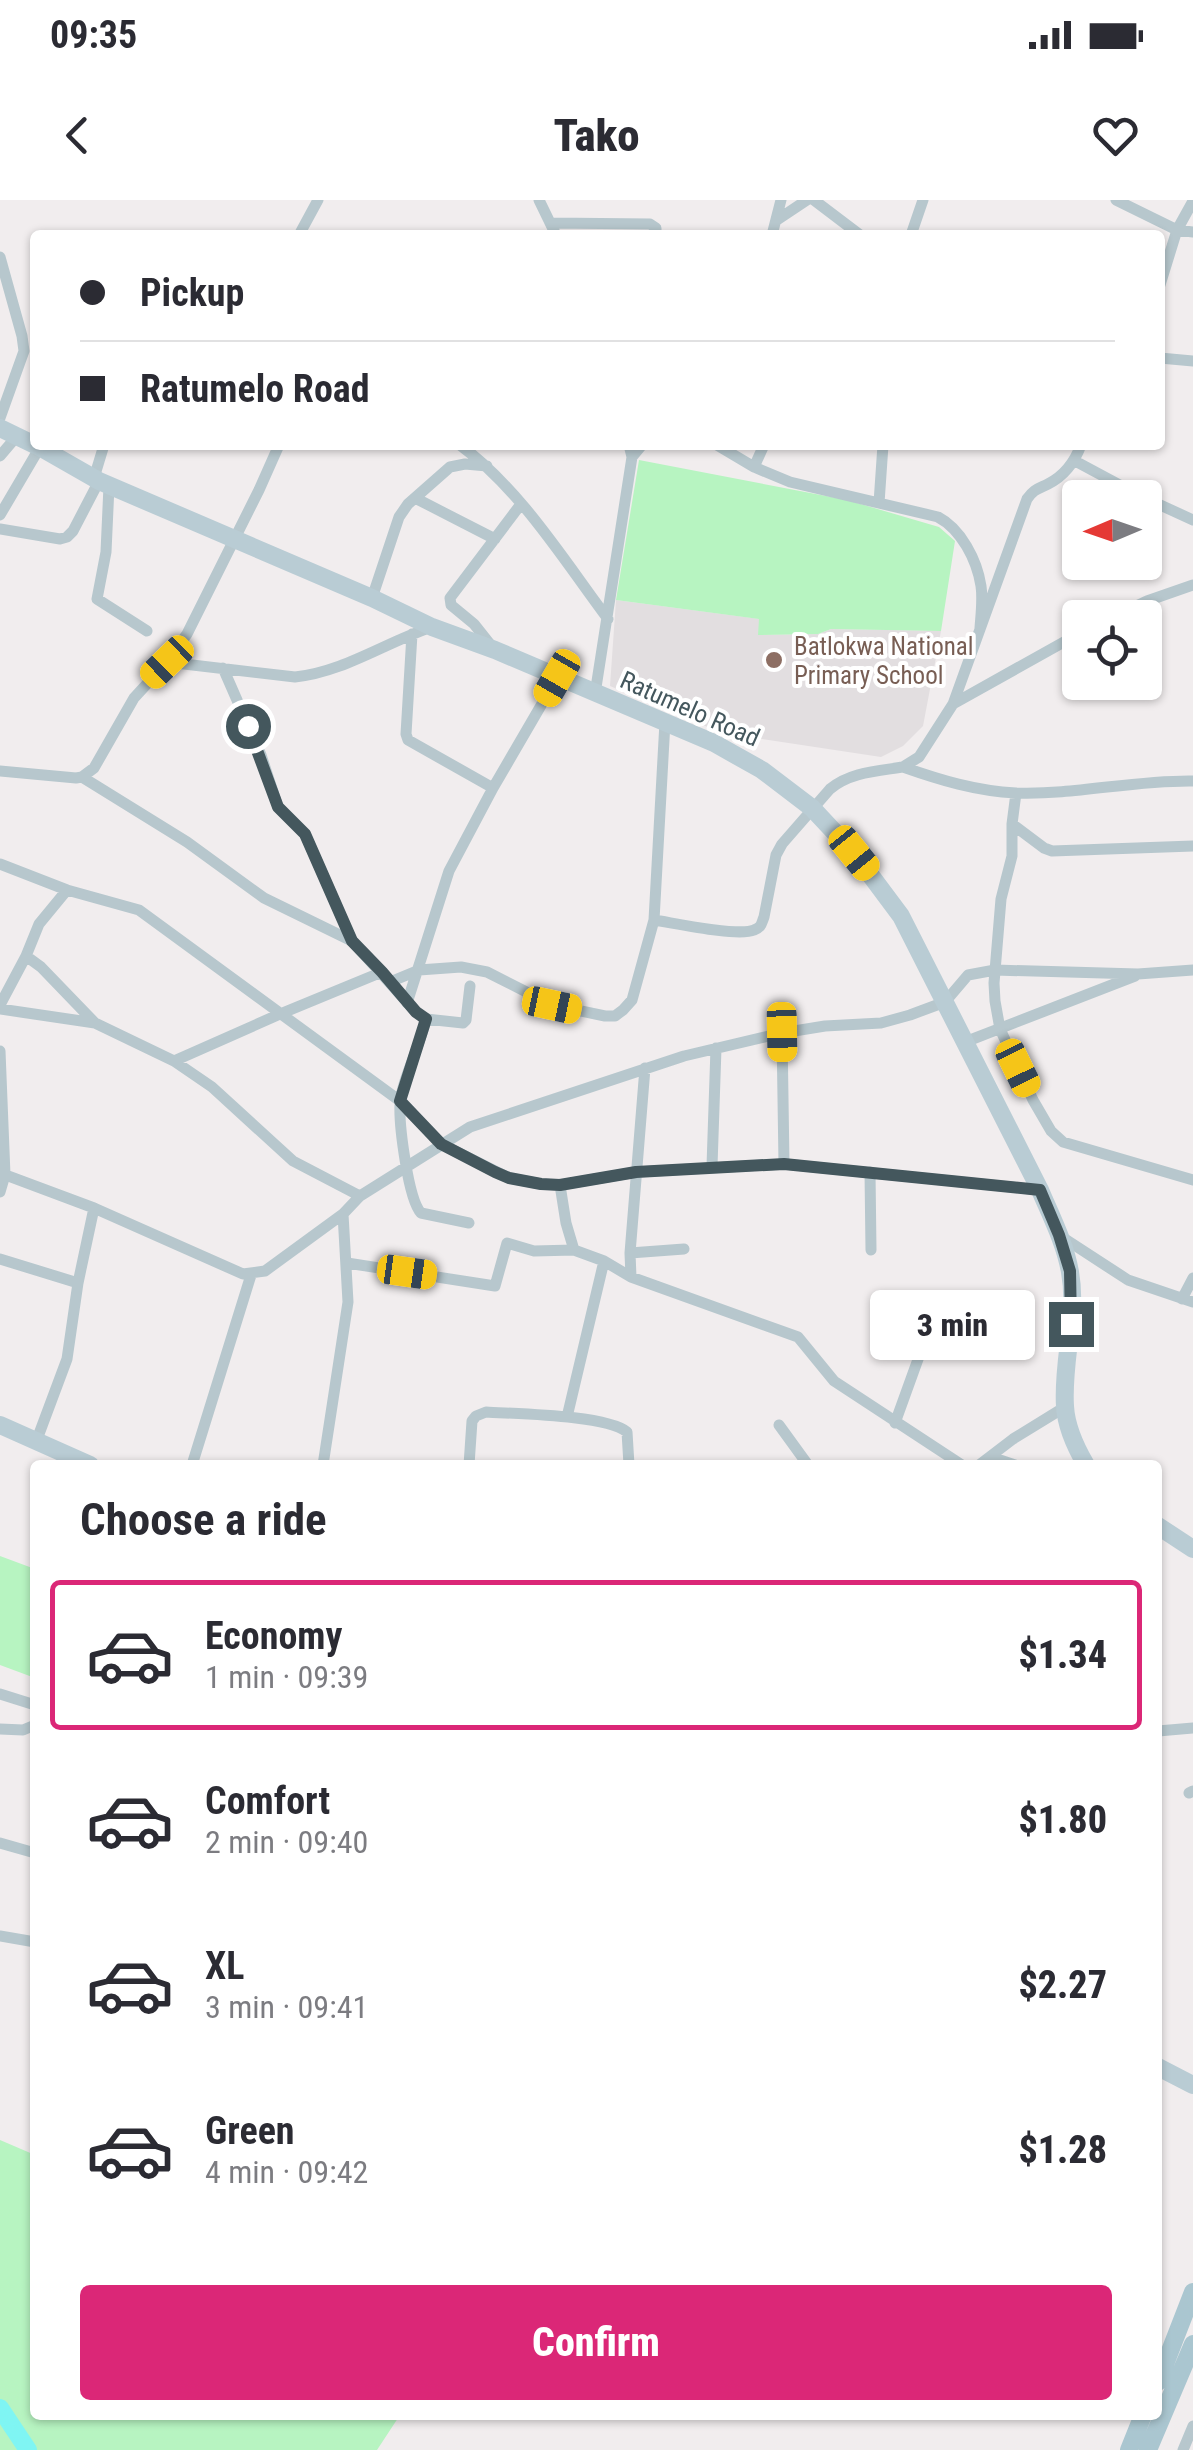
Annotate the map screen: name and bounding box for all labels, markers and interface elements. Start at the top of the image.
text: 09:35 [50,13,137,57]
icon: back [50,108,105,163]
icon: heart [1088,108,1143,163]
text: Tako [553,109,640,162]
text: Pickup [140,271,244,315]
text: Ratumelo Road [140,367,370,411]
north arrow [1062,480,1162,580]
map controls [1062,480,1162,700]
button: locate [1062,600,1162,700]
car [135,630,199,694]
place label: Batlokwa National Primary School [794,632,974,690]
car [529,645,585,711]
marker: Batlokwa National Primary School [763,649,785,671]
street label: Ratumelo Road [616,665,764,753]
route start [226,704,271,749]
car [823,820,885,886]
car [520,984,584,1026]
car [766,1002,798,1062]
car [991,1034,1045,1102]
car [375,1253,439,1291]
callout: 3 min [871,1289,1036,1359]
route end [1049,1302,1094,1347]
text: 3 min [917,1306,988,1344]
text: Choose a ride [80,1493,327,1546]
icon: car [85,1610,175,1700]
text: Economy [205,1614,342,1658]
text: $1.34 [1018,1633,1107,1677]
text: 1 min · 09:39 [205,1658,368,1696]
icon: car [85,1775,175,1865]
text: Comfort [205,1779,330,1823]
text: $1.80 [1018,1798,1107,1842]
text: 2 min · 09:40 [205,1823,368,1861]
icon: car [85,1940,175,2030]
text: XL [205,1944,244,1988]
text: $2.27 [1018,1963,1107,2007]
text: 3 min · 09:41 [205,1988,368,2026]
icon: car [85,2105,175,2195]
text: Green [205,2109,295,2153]
text: $1.28 [1018,2128,1107,2172]
text: 4 min · 09:42 [205,2153,368,2191]
button: Confirm [80,2285,1112,2400]

